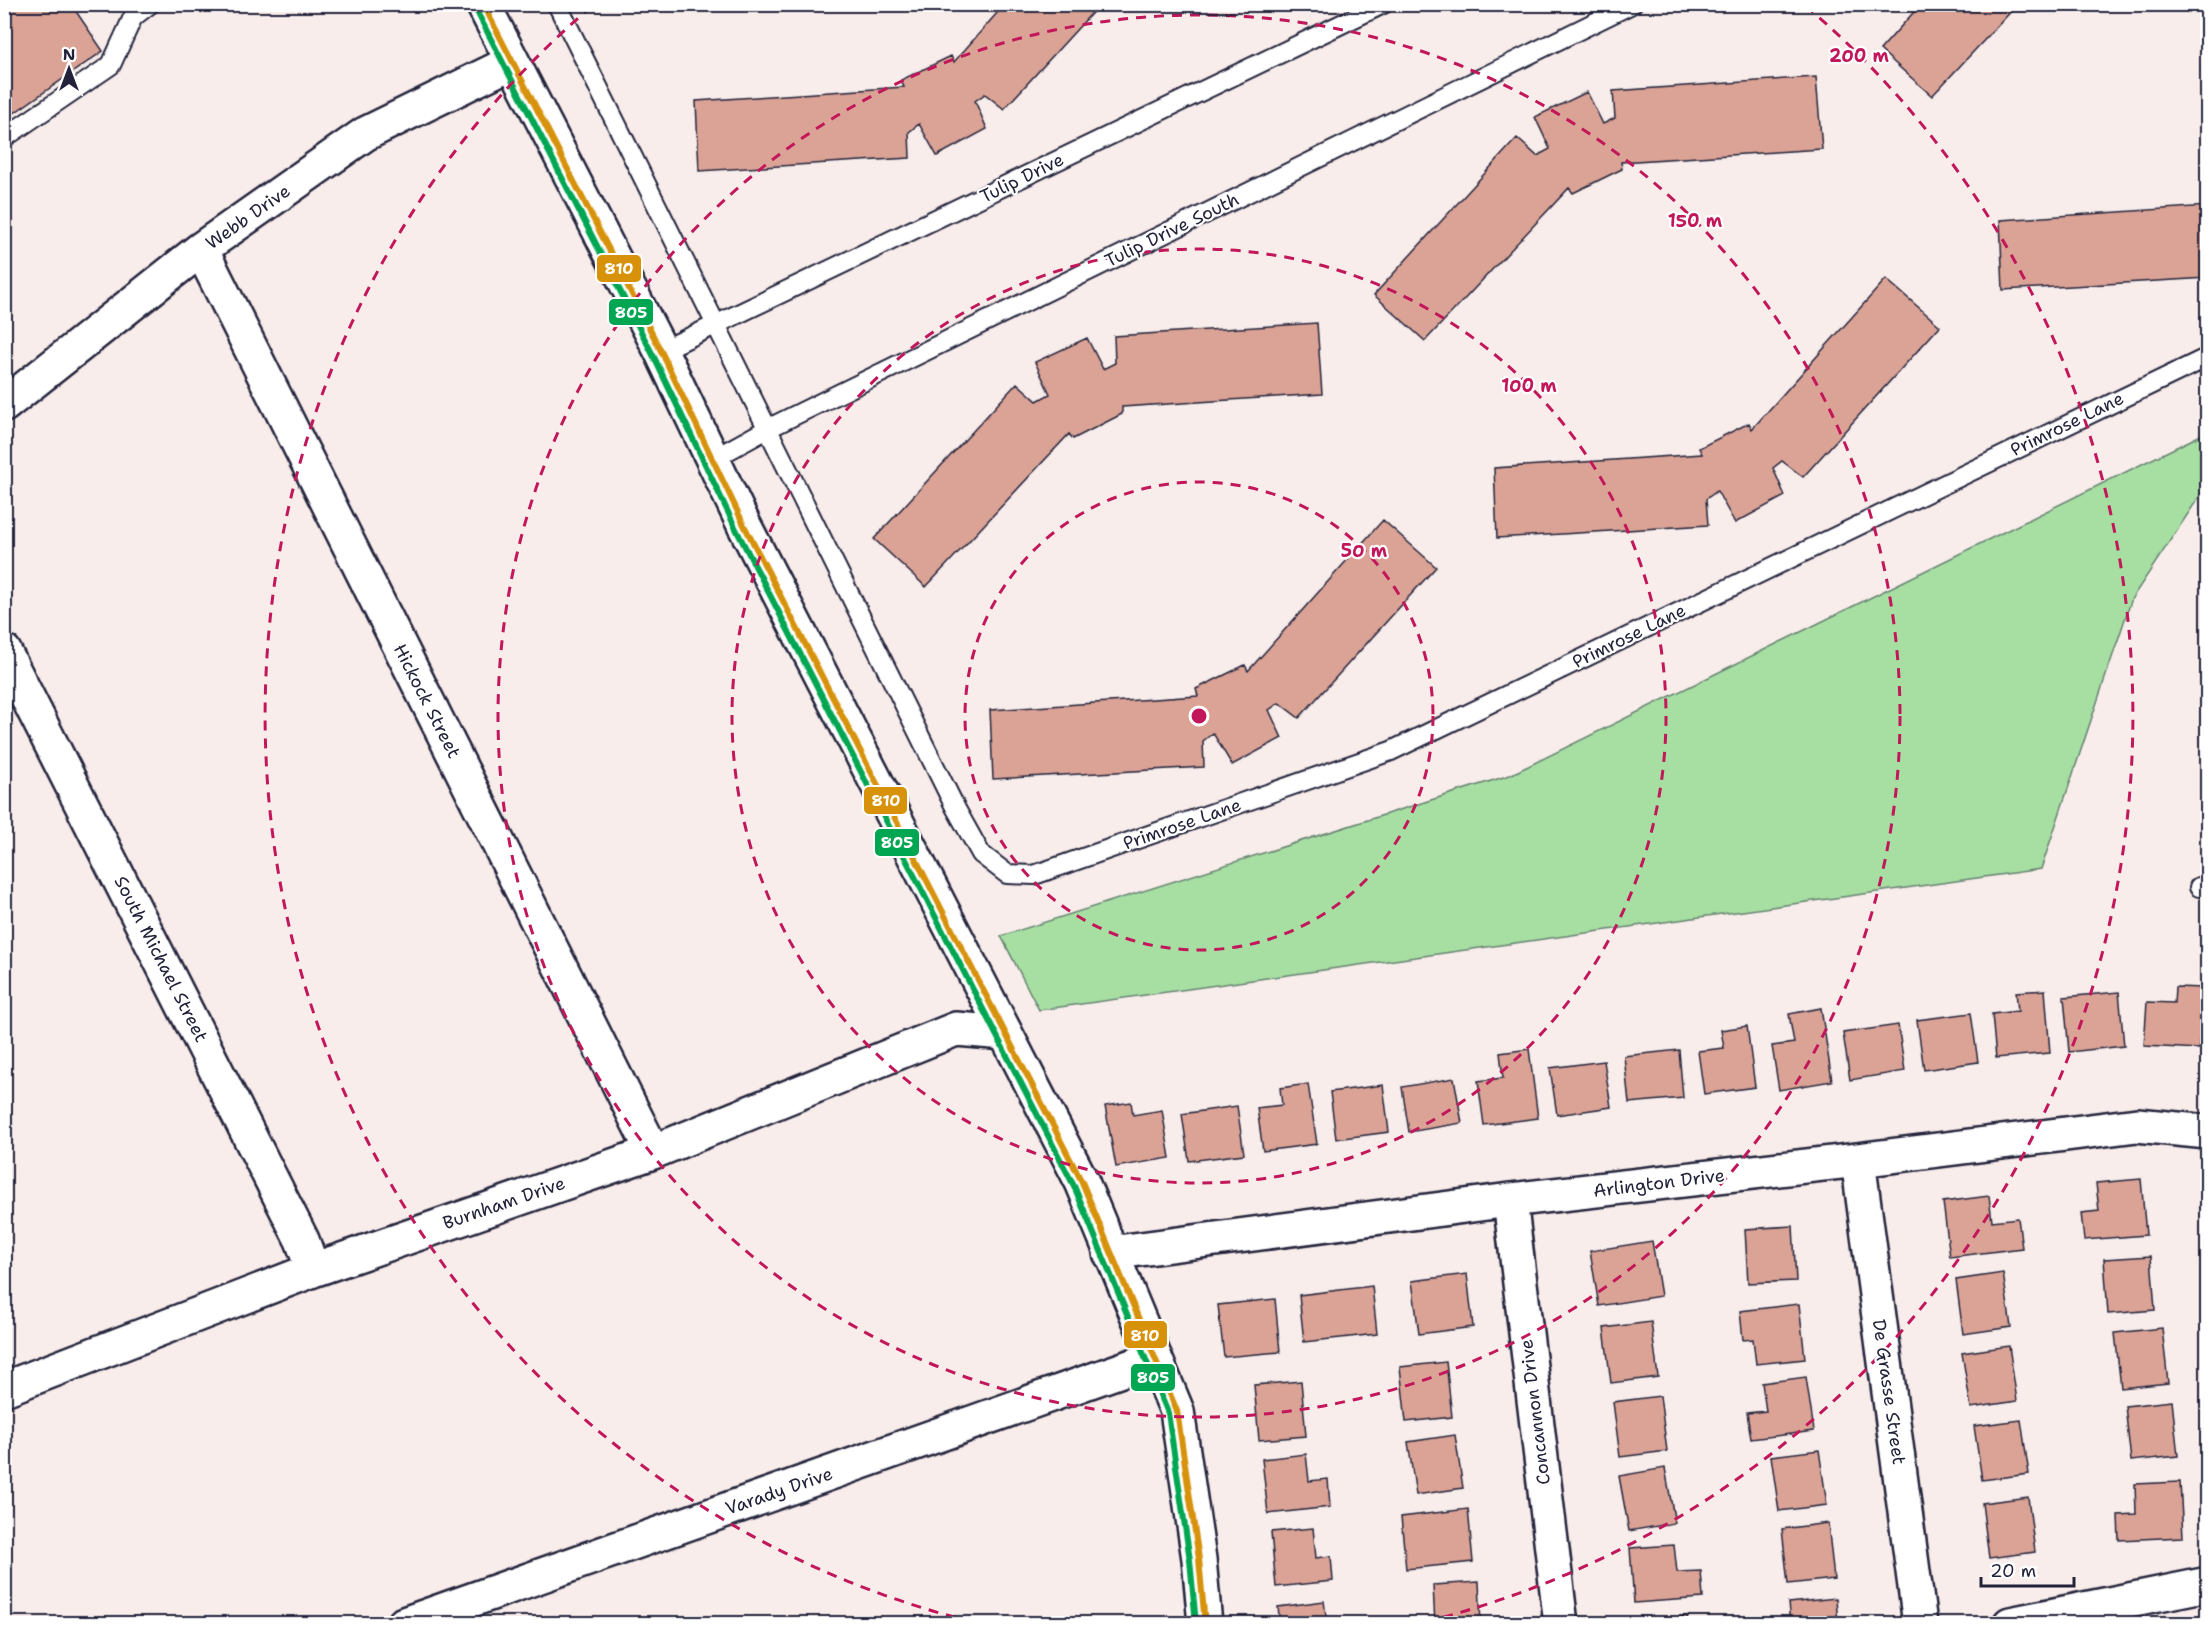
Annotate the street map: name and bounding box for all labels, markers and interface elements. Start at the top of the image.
north arrow [39,39,99,99]
text: N [63,44,75,65]
text: 200 m [1829,44,1890,68]
street label: Tulip Drive [976,147,1068,209]
street label: Webb Drive [201,179,295,255]
street label: Tulip Drive South [1101,187,1243,273]
text: 150 m [1668,209,1723,233]
line badge: 810 [596,254,642,283]
text: 810 [605,258,633,279]
line badge: 805 [608,298,654,326]
text: 805 [615,302,647,323]
text: 100 m [1501,374,1557,398]
street label: Primrose Lane [2006,386,2128,462]
text: 50 m [1341,539,1388,563]
street label: Primrose Lane [1568,598,1690,674]
street label: Hickock Street [388,640,466,762]
centre of rings [1189,706,1209,726]
line badge: 810 [863,786,908,815]
text: 810 [872,790,900,811]
street label: Primrose Lane [1120,793,1244,855]
line badge: 805 [874,828,920,857]
text: 805 [881,832,913,853]
street label: South Michael Street [109,872,213,1046]
street label: Arlington Drive [1592,1163,1726,1203]
street label: Burnham Drive [440,1171,568,1235]
street label: De Grasse Street [1867,1318,1911,1466]
line badge: 810 [1123,1320,1168,1349]
text: 810 [1131,1325,1159,1346]
street label: Concannon Drive [1514,1338,1556,1486]
line badge: 805 [1130,1363,1176,1392]
text: 805 [1137,1367,1169,1388]
street label: Varady Drive [722,1461,836,1521]
scale bar [1981,1550,2074,1588]
text: 20 m [1990,1559,2036,1583]

